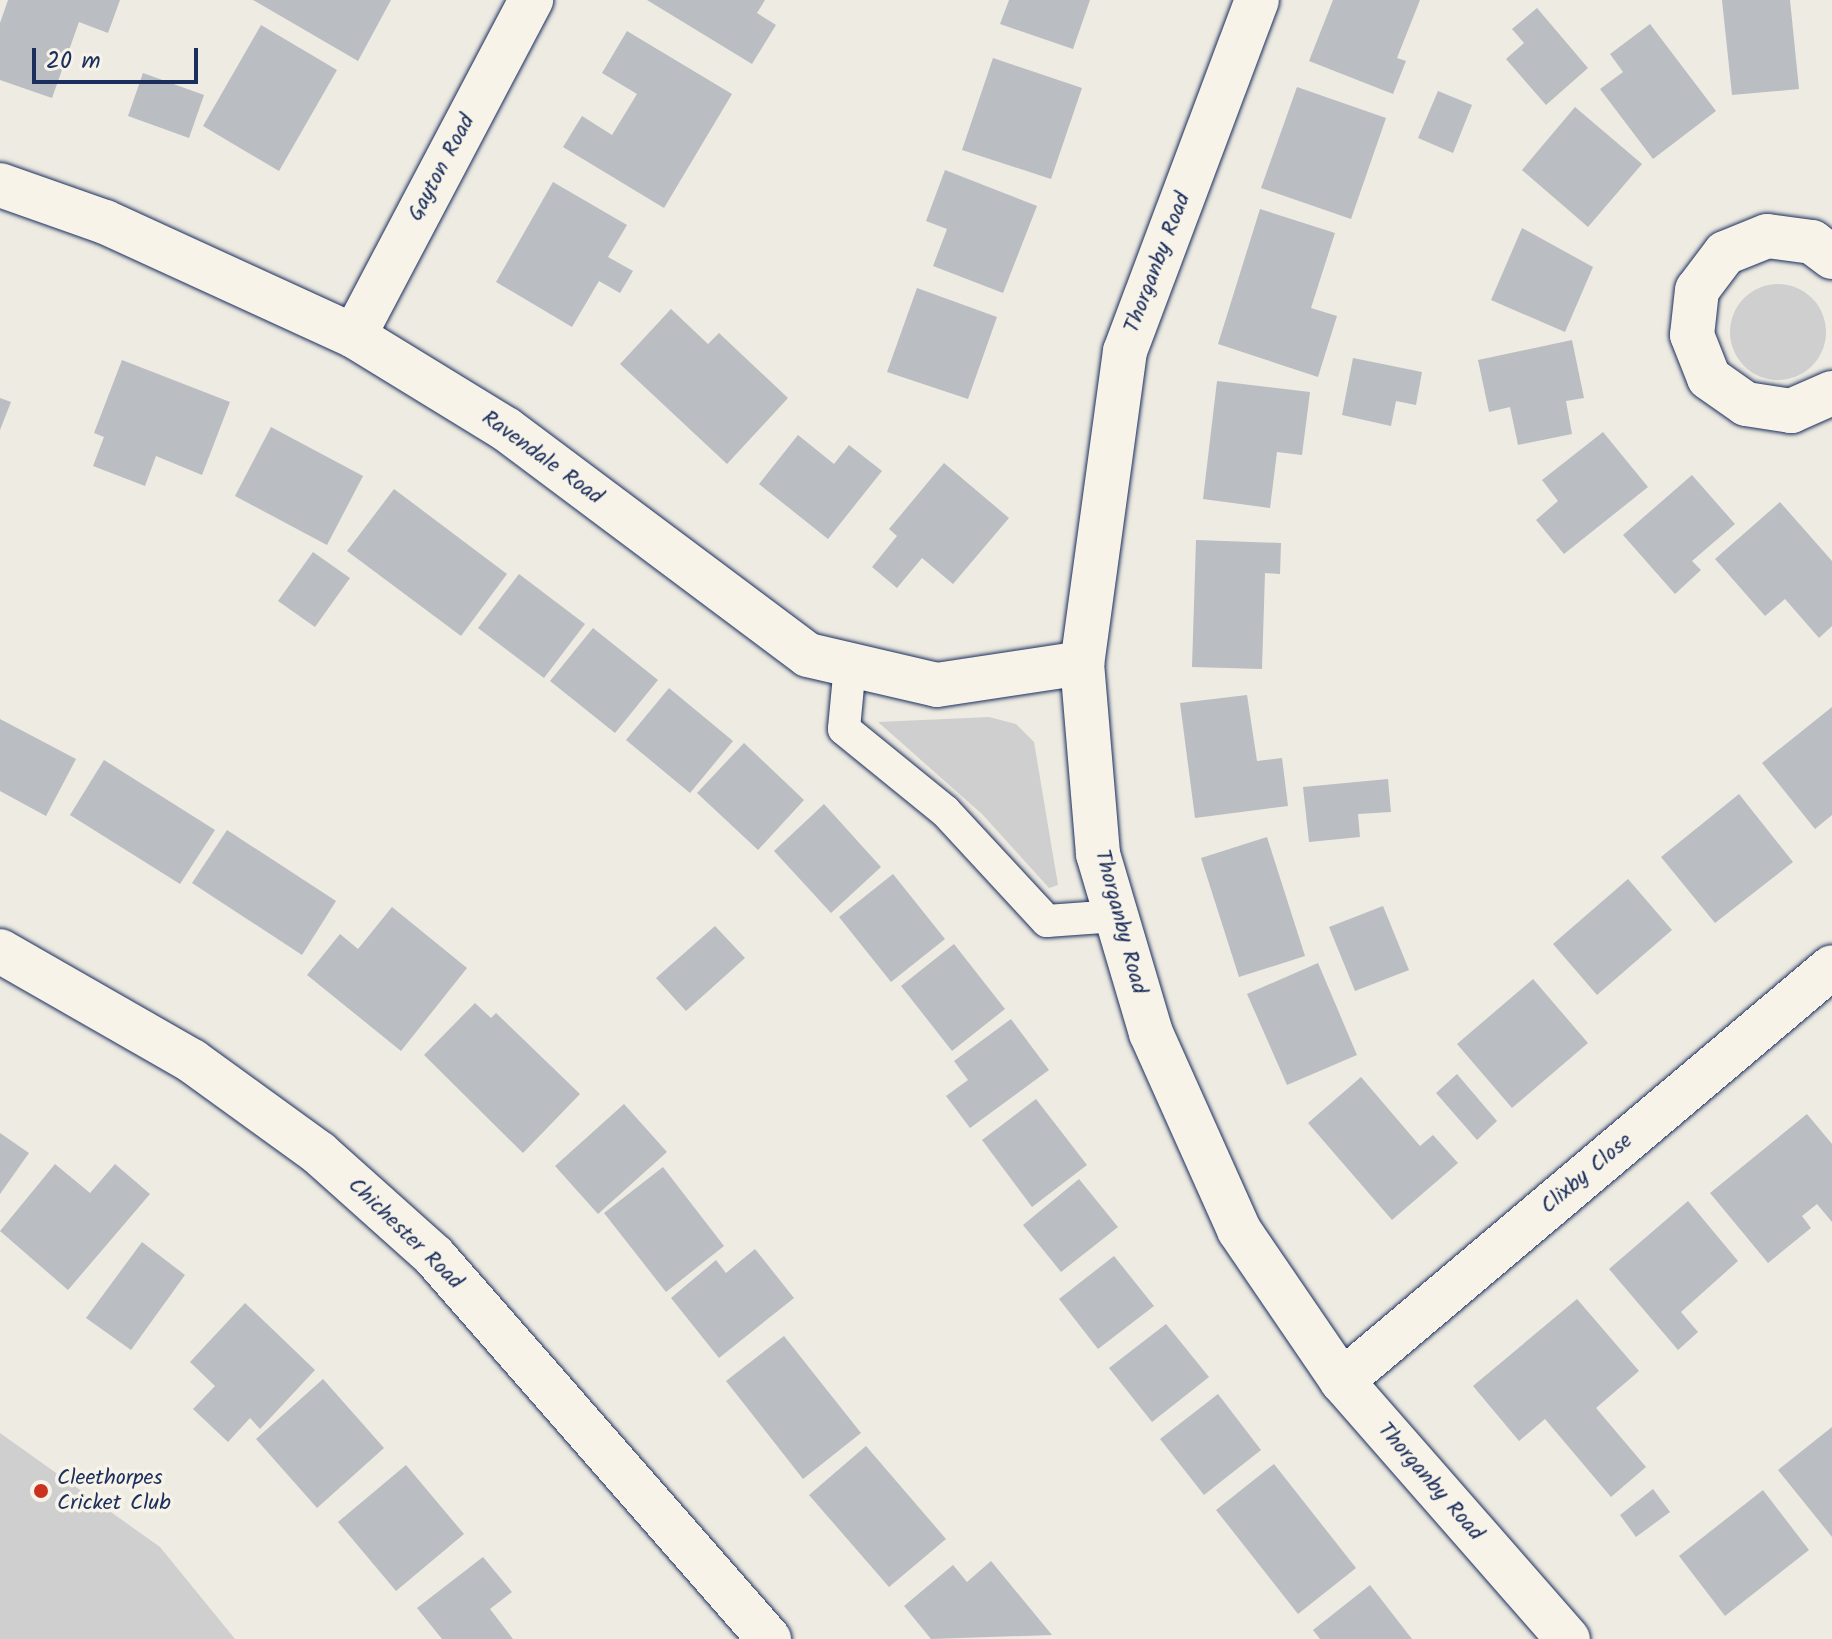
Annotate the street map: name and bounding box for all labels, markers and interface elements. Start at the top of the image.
scale bar [36,32,202,82]
text: 20 m [46,42,101,81]
street label: Gayton Road [403,110,481,226]
street label: Thorganby Road [1119,189,1197,337]
street label: Ravendale Road [476,405,608,511]
street label: Thorganby Road [1088,847,1152,997]
street label: Clixby Close [1536,1128,1638,1220]
street label: Chichester Road [342,1173,468,1295]
street label: Thorganby Road [1371,1417,1489,1547]
place label: Cleethorpes Cricket Club [57,1465,171,1516]
marker: Cleethorpes Cricket Club [32,1482,50,1500]

